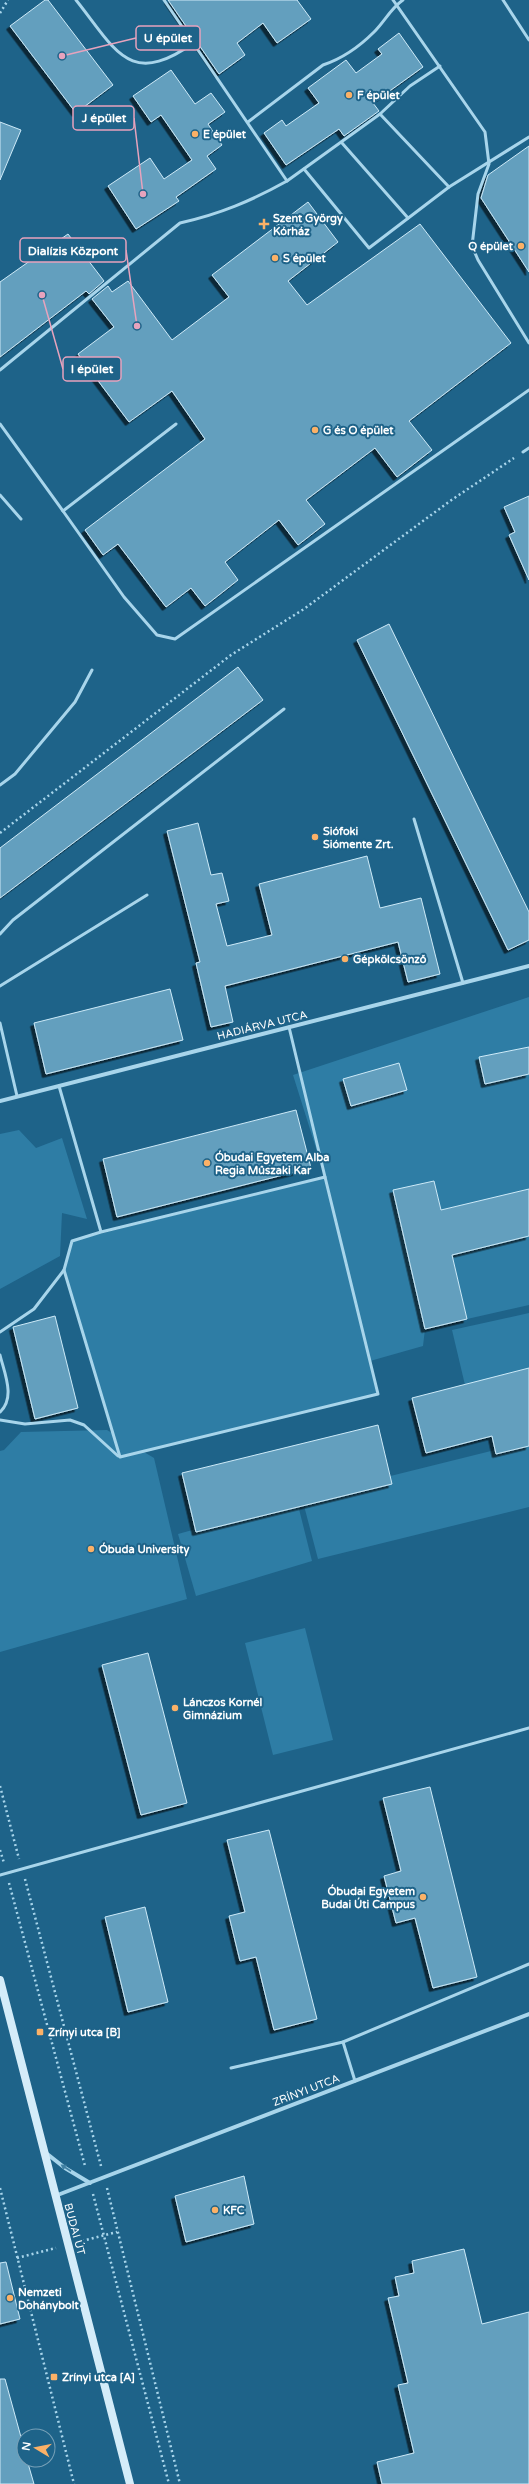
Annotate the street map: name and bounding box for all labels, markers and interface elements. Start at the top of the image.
callout: U épület [136,26,200,50]
text: U épület [144,31,193,46]
place label: F épület [357,89,400,103]
marker: F épület [344,90,354,100]
callout: J épület [73,106,134,130]
text: J épület [81,111,127,126]
place label: E épület [203,128,247,142]
marker: E épület [190,129,200,139]
place label: Szent György Kórház [273,212,343,238]
marker: Szent György Kórház [258,218,270,230]
callout: Dialízis Központ [20,238,126,262]
place label: Q épület [468,240,514,254]
marker: Q épület [516,241,526,251]
text: Dialízis Központ [28,244,119,259]
place label: S épület [283,252,326,266]
marker: S épület [270,253,280,263]
callout: I épület [63,357,121,381]
text: I épület [71,362,114,377]
place label: G és O épület [323,424,394,438]
marker: G és O épület [310,425,320,435]
place label: Siófoki Siómente Zrt. [323,825,394,851]
marker: Siófoki Siómente Zrt. [310,832,320,842]
place label: Gépkölcsönző [353,953,427,967]
marker: Gépkölcsönző [340,954,350,964]
street label: HADIÁRVA UTCA [215,1007,309,1043]
place label: Óbudai Egyetem Alba Regia Műszaki Kar [215,1150,329,1178]
marker: Óbudai Egyetem Alba Regia Műszaki Kar [202,1158,212,1168]
place label: Óbuda University [99,1542,189,1557]
marker: Óbuda University [86,1544,96,1554]
place label: Lánczos Kornél Gimnázium [183,1696,263,1722]
marker: Lánczos Kornél Gimnázium [170,1703,180,1713]
place label: Óbudai Egyetem Budai Úti Campus [321,1884,416,1912]
marker: Óbudai Egyetem Budai Úti Campus [418,1892,428,1902]
place label: Zrínyi utca [B] [48,2026,121,2040]
marker: Zrínyi utca [B] [35,2027,45,2037]
street label: ZRÍNYI UTCA [271,2071,341,2109]
one-way arrow [61,2164,71,2172]
street label: BUDAI ÚT [61,2201,89,2257]
place label: KFC [223,2204,245,2217]
marker: KFC [210,2205,220,2215]
place label: Nemzeti Dohánybolt [18,2286,79,2313]
marker: Nemzeti Dohánybolt [5,2293,15,2303]
place label: Zrínyi utca [A] [62,2371,135,2385]
marker: Zrínyi utca [A] [49,2372,59,2382]
north arrow [16,2428,56,2468]
text: N [19,2441,34,2452]

